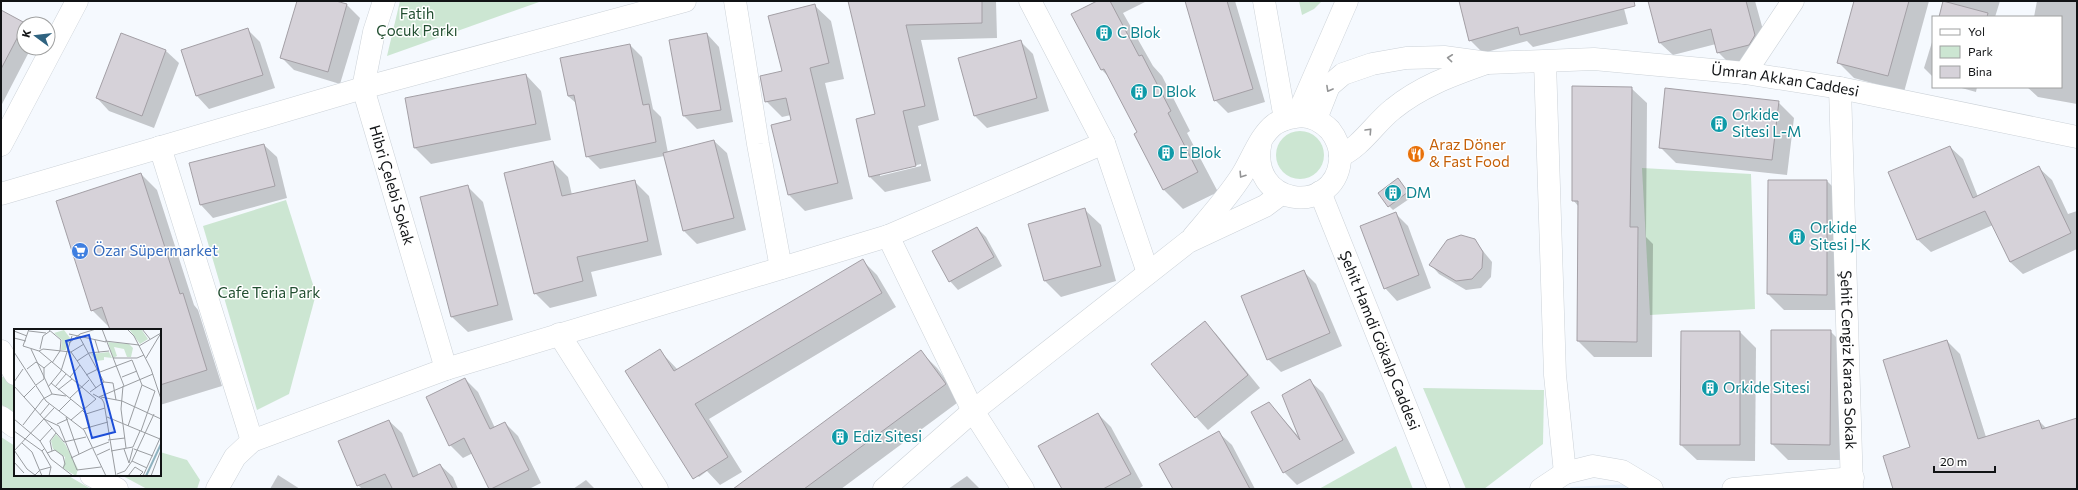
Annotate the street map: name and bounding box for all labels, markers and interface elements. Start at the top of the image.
park label: Fatih Çocuk Parkı [376,4,458,39]
north arrow [16,16,56,56]
legend [1932,16,2062,88]
building icon: C Blok [1094,23,1114,43]
place label: C Blok [1117,23,1161,41]
text: Yol [1968,24,1985,38]
text: K [19,28,33,39]
text: Park [1968,44,1994,58]
one-way arrow [1447,54,1453,63]
street label: Ümran Akkan Caddesi [1710,60,1861,100]
text: Bina [1968,64,1992,78]
building icon: D Blok [1129,82,1149,102]
place label: D Blok [1152,82,1197,100]
one-way arrow [1326,85,1334,92]
place label: Orkide Sitesi L-M [1732,105,1801,140]
building icon: Orkide Sitesi L-M [1709,114,1729,134]
street label: Hibri Çelebi Sokak [366,123,419,247]
one-way arrow [1364,128,1372,136]
place label: Araz Döner & Fast Food [1429,135,1510,170]
building icon: E Blok [1156,143,1176,163]
place label: E Blok [1179,143,1221,161]
restaurant icon: Araz Döner & Fast Food [1406,144,1426,164]
one-way arrow [1239,171,1246,178]
building icon: DM [1383,183,1403,203]
place label: DM [1406,183,1431,201]
place label: Orkide Sitesi J-K [1810,218,1871,253]
building icon: Orkide Sitesi J-K [1787,227,1807,247]
supermarket icon: Özar Süpermarket [70,241,90,261]
place label: Özar Süpermarket [93,241,218,259]
street label: Şehit Hamdi Gökalp Caddesi [1336,248,1424,432]
street label: Şehit Cengiz Karaca Sokak [1837,270,1861,450]
park label: Cafe Teria Park [218,283,320,301]
inset map [14,329,161,476]
building icon: Orkide Sitesi [1700,378,1720,398]
place label: Orkide Sitesi [1723,378,1810,396]
building icon: Ediz Sitesi [830,427,850,447]
place label: Ediz Sitesi [853,427,922,445]
scale bar [1934,448,1995,474]
text: 20 m [1940,454,1967,468]

